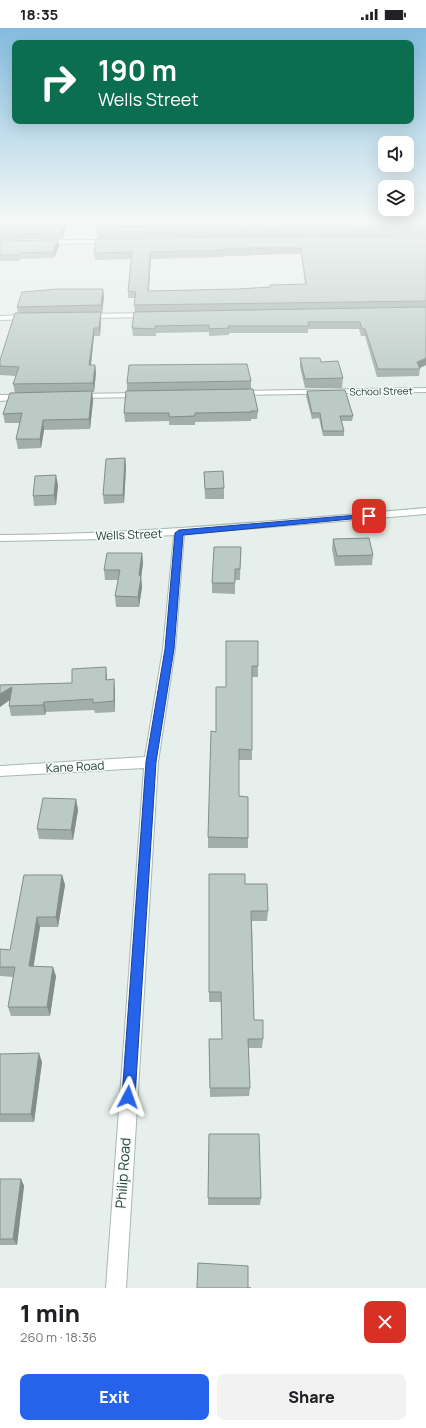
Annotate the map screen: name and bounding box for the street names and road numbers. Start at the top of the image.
street label: School Street [349,383,413,399]
street label: Wells Street [95,525,163,544]
street label: Kane Road [45,756,105,777]
street label: Philip Road [111,1137,134,1209]

